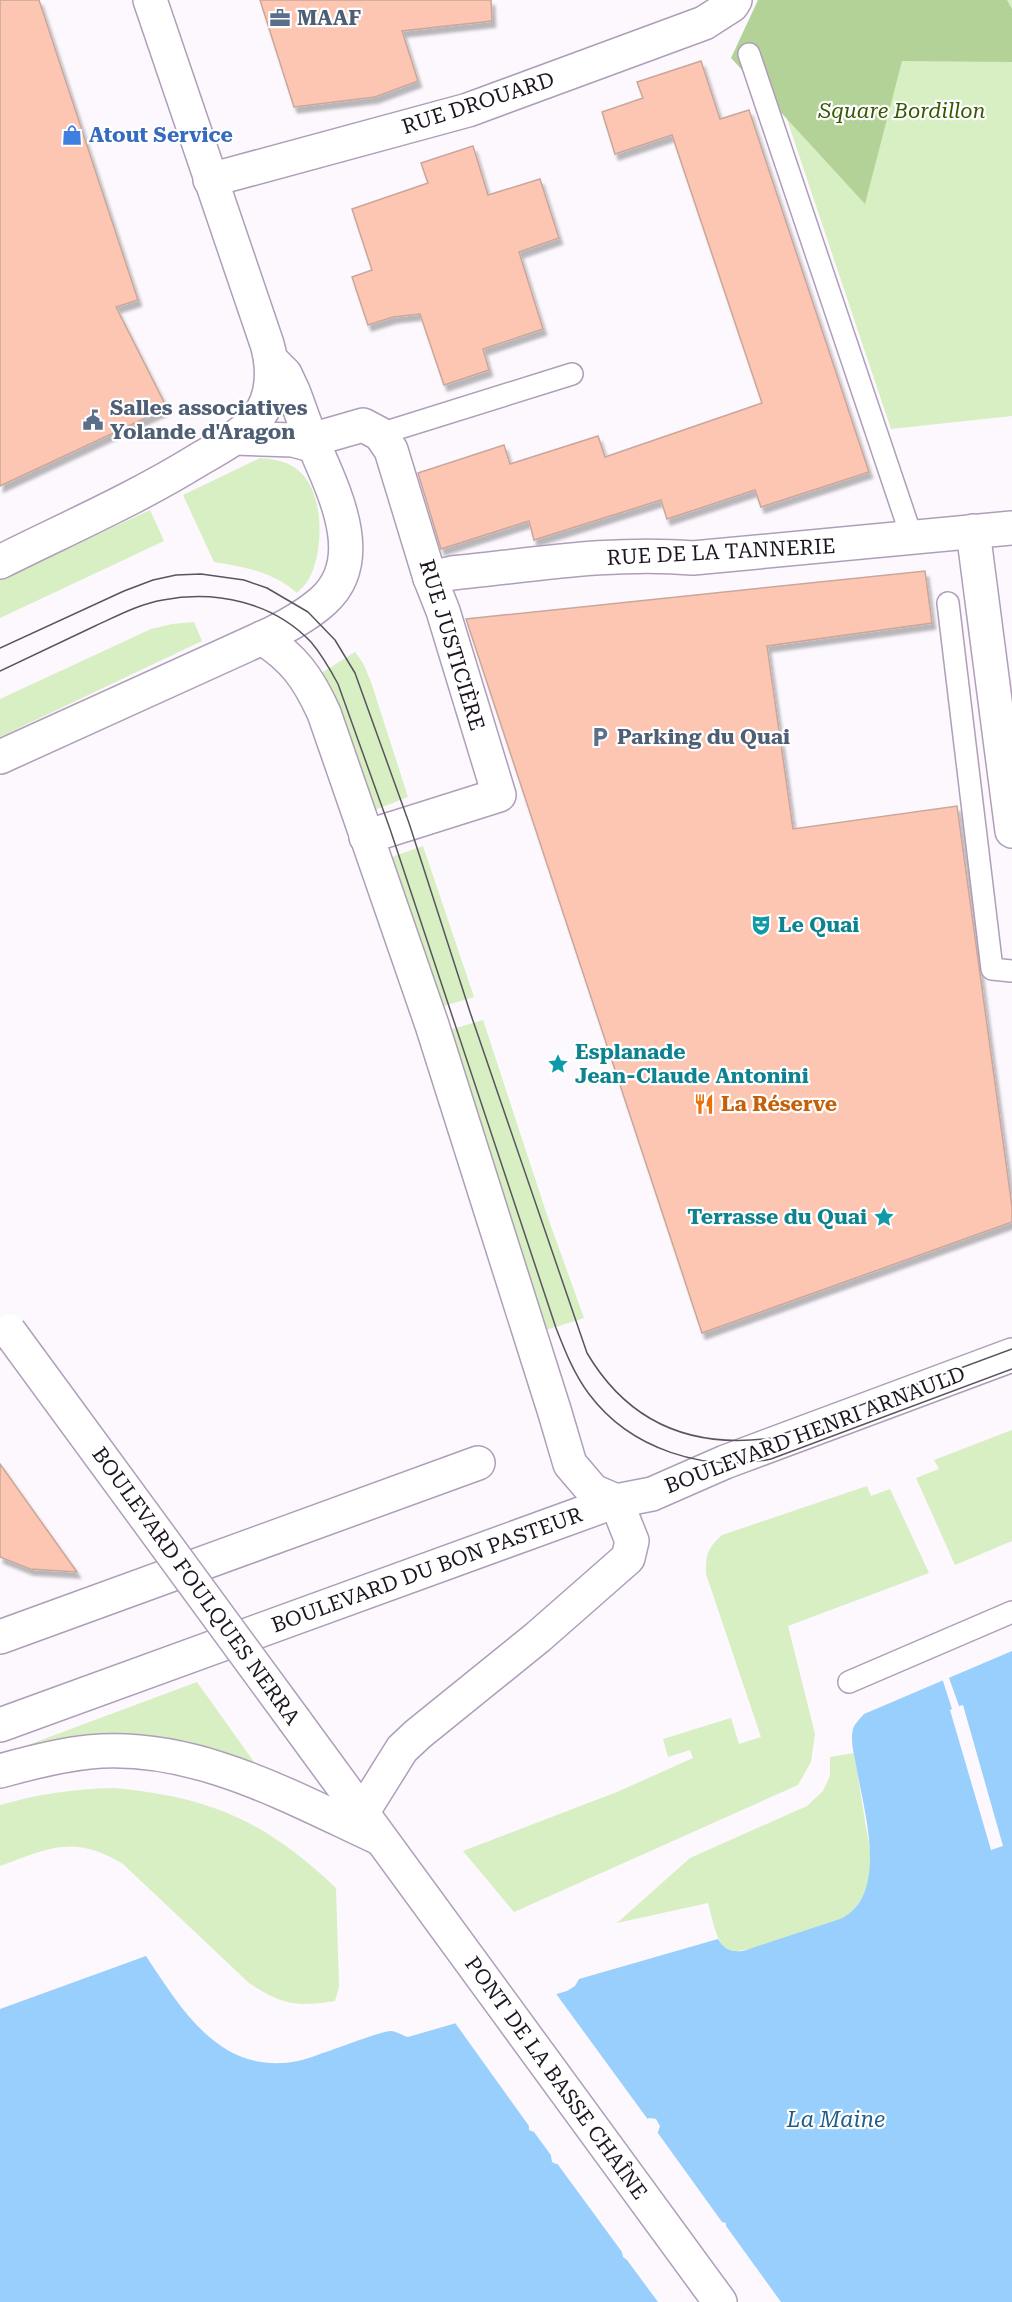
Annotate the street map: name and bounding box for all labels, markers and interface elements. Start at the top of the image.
office icon: MAAF [268,6,292,30]
place label: MAAF [297,6,361,30]
street label: RUE DROUARD [399,67,557,139]
park label: Square Bordillon [817,99,986,123]
shop icon: Atout Service [60,123,84,147]
place label: Atout Service [89,123,233,147]
place label: Salles associatives Yolande d'Aragon [110,396,308,444]
public building icon: Salles associatives Yolande d'Aragon [81,408,105,432]
street label: RUE DE LA TANNERIE [606,534,836,570]
street label: RUE JUSTICIÈRE [415,556,490,733]
parking icon: Parking du Quai [588,725,612,749]
place label: Parking du Quai [617,725,790,749]
theatre icon: Le Quai [749,913,773,937]
place label: Le Quai [778,913,859,937]
place label: Esplanade Jean-Claude Antonini [575,1040,809,1088]
place icon: Esplanade Jean-Claude Antonini [546,1052,570,1076]
restaurant icon: La Réserve [692,1092,716,1116]
place label: La Réserve [721,1092,837,1116]
place label: Terrasse du Quai [687,1205,867,1229]
place icon: Terrasse du Quai [872,1205,896,1229]
street label: BOULEVARD HENRI ARNAULD [662,1362,968,1498]
street label: BOULEVARD FOULQUES NERRA [87,1443,305,1730]
street label: BOULEVARD DU BON PASTEUR [268,1502,586,1638]
street label: PONT DE LA BASSE CHAÎNE [460,1952,652,2204]
water label: La Maine [786,2107,885,2132]

